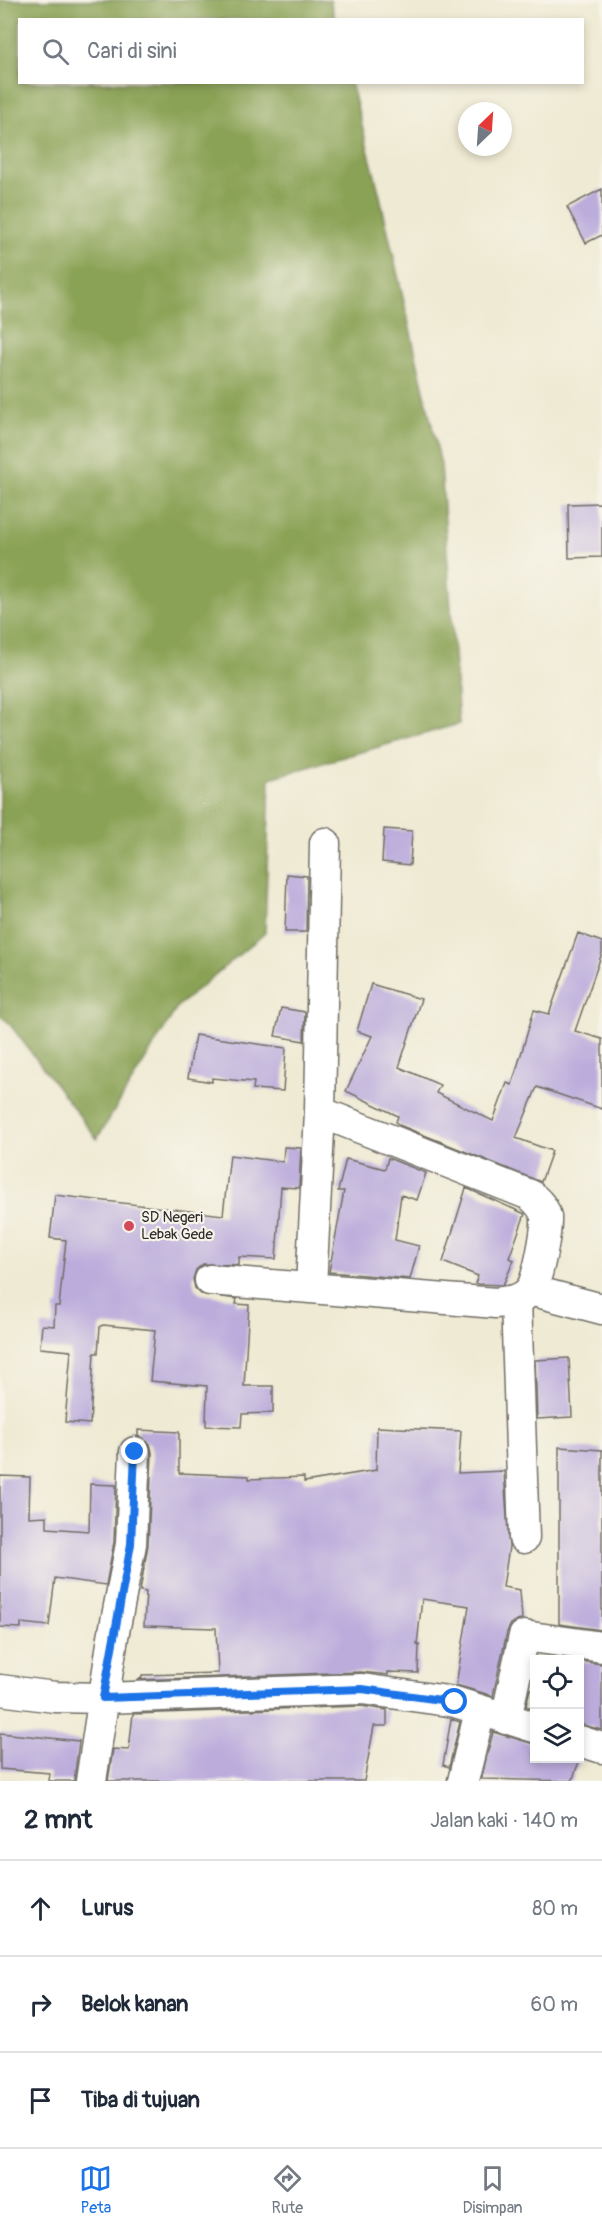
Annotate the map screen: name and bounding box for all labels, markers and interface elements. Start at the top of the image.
search box [18,18,584,84]
icon: search [39,35,72,68]
text: Cari di sini [87,37,177,65]
north arrow [458,102,512,156]
place label: SD Negeri Lebak Gede [141,1208,214,1244]
marker: SD Negeri Lebak Gede [122,1219,136,1233]
route end [121,1438,147,1464]
map controls [530,1655,584,1763]
button: locate [530,1655,584,1709]
route start [441,1688,467,1714]
button: layers [530,1709,584,1763]
text: 2 mnt [24,1804,92,1836]
text: Jalan kaki · 140 m [430,1808,578,1833]
icon: ahead [24,1892,57,1925]
text: Lurus [81,1894,133,1922]
text: 80 m [532,1896,578,1921]
icon: right [24,1988,57,2021]
text: Belok kanan [81,1990,189,2018]
text: 60 m [531,1992,578,2017]
icon: arrive [24,2084,57,2117]
text: Tiba di tujuan [81,2086,200,2114]
tab: Peta [79,2162,112,2218]
tab: Rute [271,2162,304,2218]
tab: Disimpan [462,2162,523,2218]

